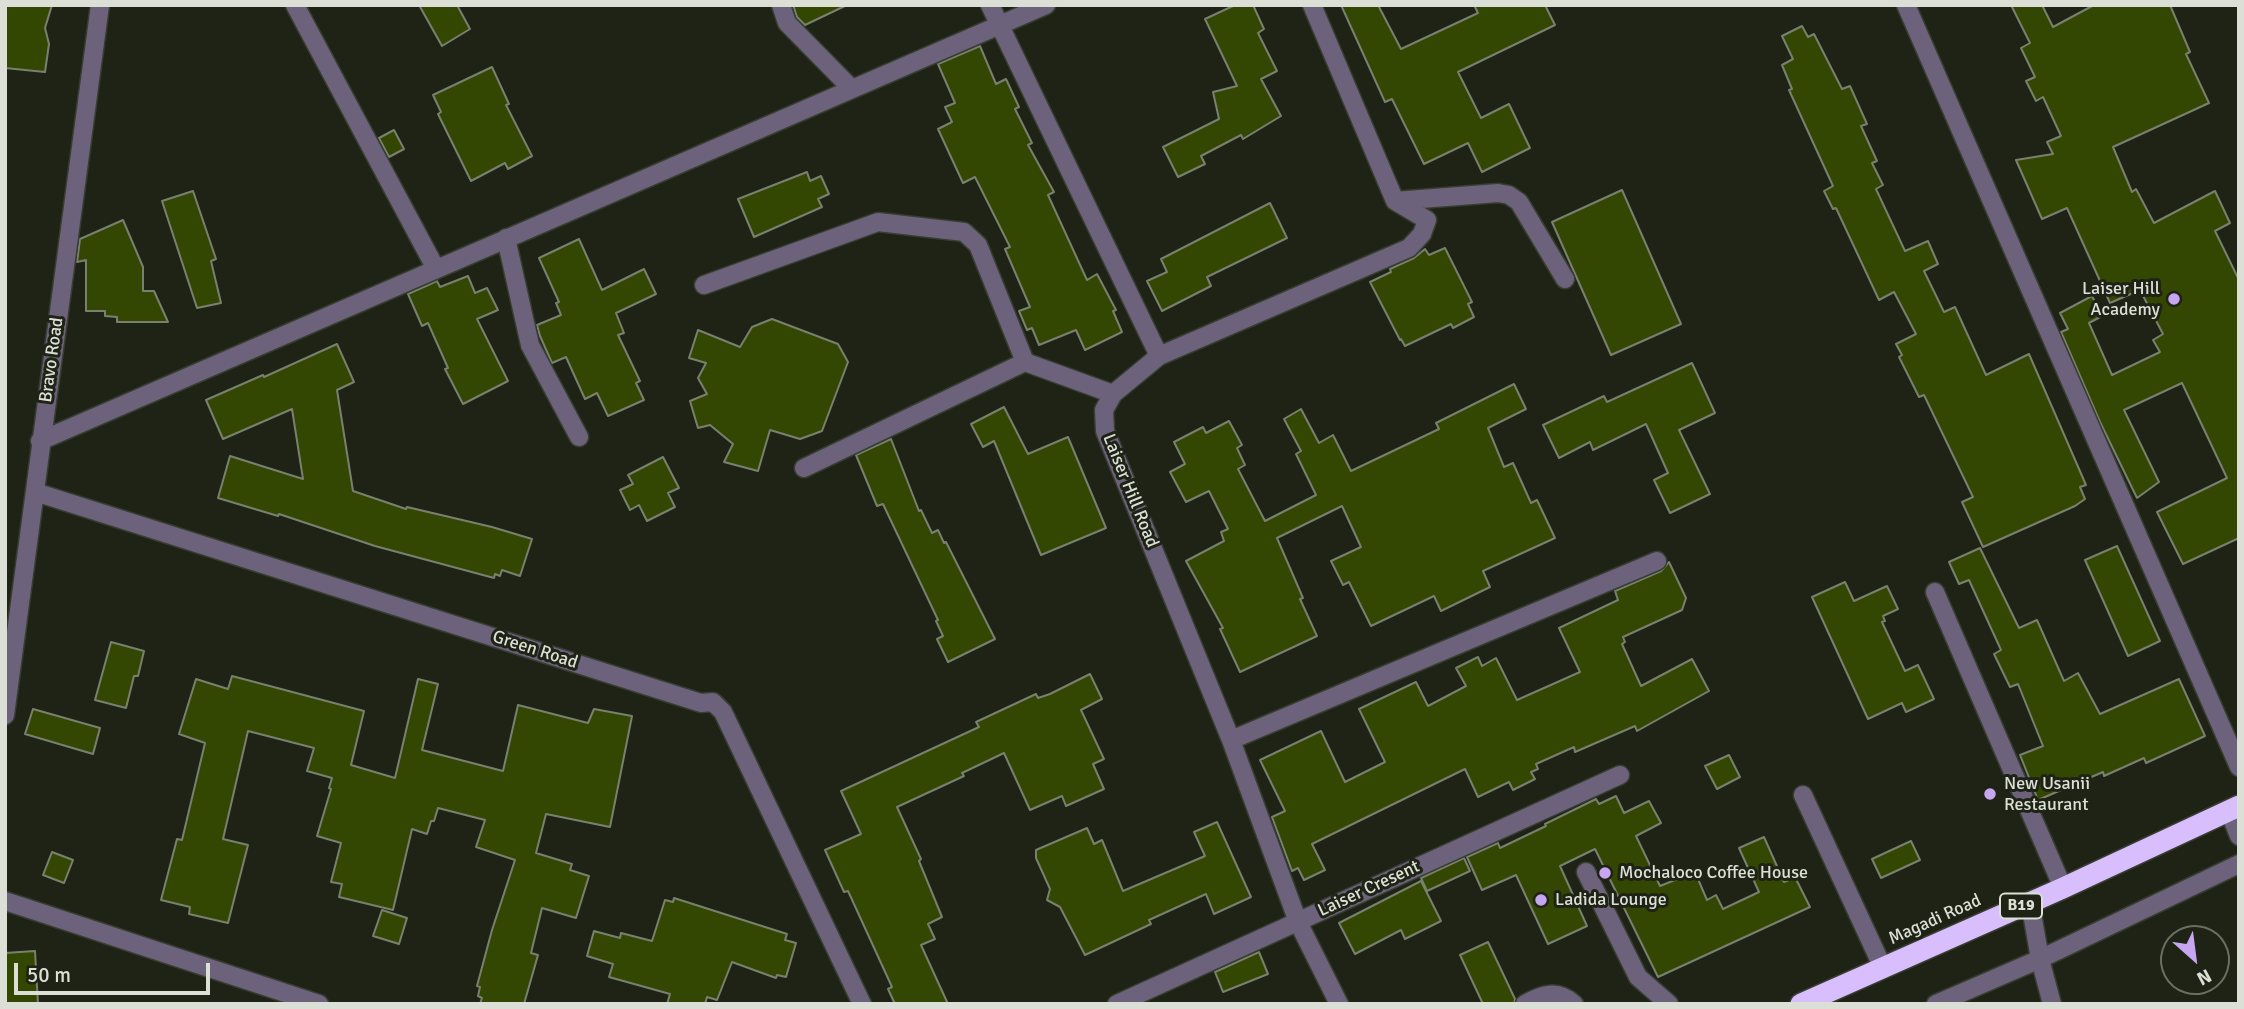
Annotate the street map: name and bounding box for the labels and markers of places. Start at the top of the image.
place label: Laiser Hill Academy [2082,278,2160,320]
marker: Laiser Hill Academy [2166,291,2182,307]
place label: New Usanii Restaurant [2004,773,2090,816]
marker: New Usanii Restaurant [1982,786,1998,802]
place label: Mochaloco Coffee House [1619,862,1808,884]
marker: Mochaloco Coffee House [1597,865,1613,881]
place label: Ladida Lounge [1555,889,1667,911]
marker: Ladida Lounge [1533,892,1549,908]

